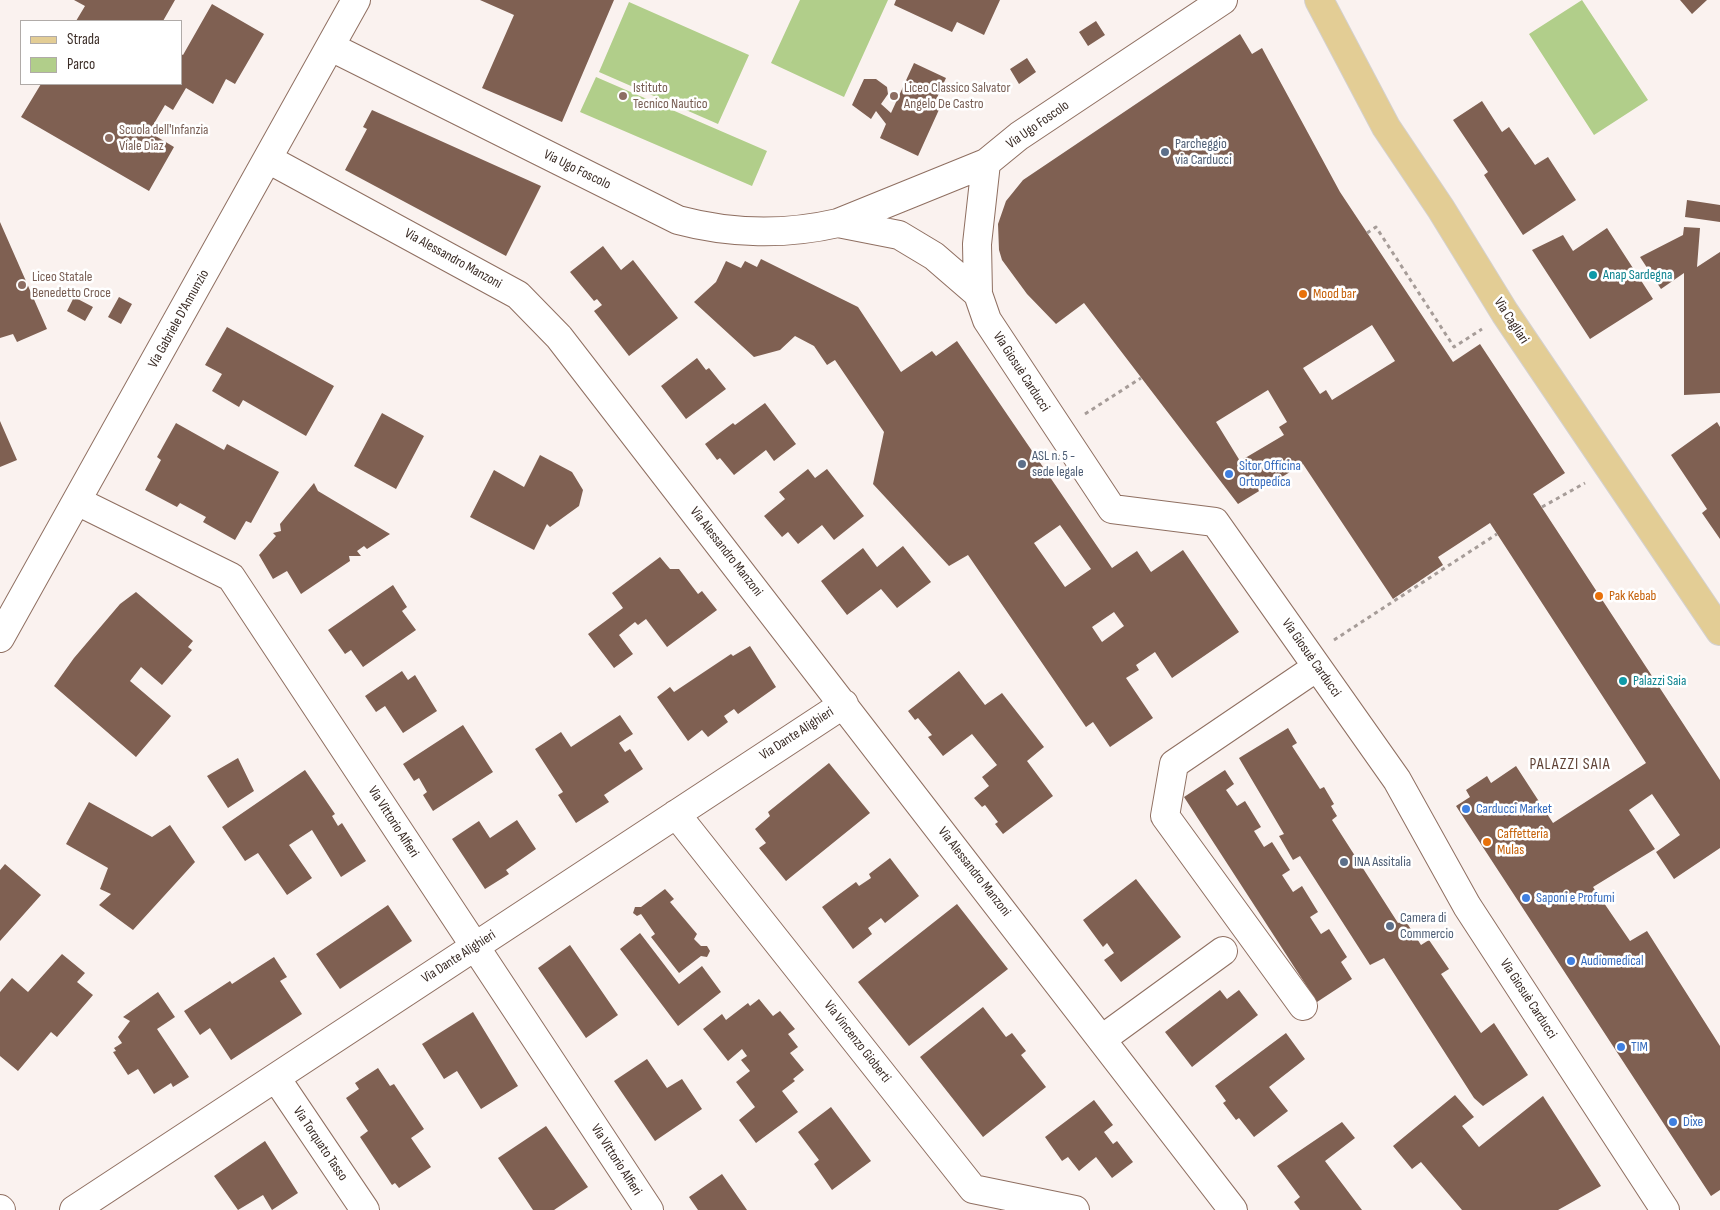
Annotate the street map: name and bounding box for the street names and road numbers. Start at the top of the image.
street label: Via Ugo Foscolo [1003,97,1073,153]
street label: Via Ugo Foscolo [541,147,613,193]
street label: Via Alessandro Manzoni [401,225,505,293]
street label: Via Gabriele D'Annunzio [145,267,213,371]
street label: Via Cagliari [1490,295,1532,347]
street label: Via Giosuè Carducci [989,329,1053,415]
street label: Via Alessandro Manzoni [686,504,766,600]
street label: Via Giosuè Carducci [1278,616,1344,700]
street label: Via Dante Alighieri [757,704,837,764]
street label: Via Vittorio Alfieri [364,783,422,861]
street label: Via Alessandro Manzoni [934,824,1014,920]
street label: Via Dante Alighieri [419,927,499,987]
street label: Via Giosuè Carducci [1496,956,1560,1042]
street label: Via Vincenzo Gioberti [820,998,894,1086]
street label: Via Torquato Tasso [289,1104,351,1184]
street label: Via Vittorio Alfieri [587,1121,645,1199]

